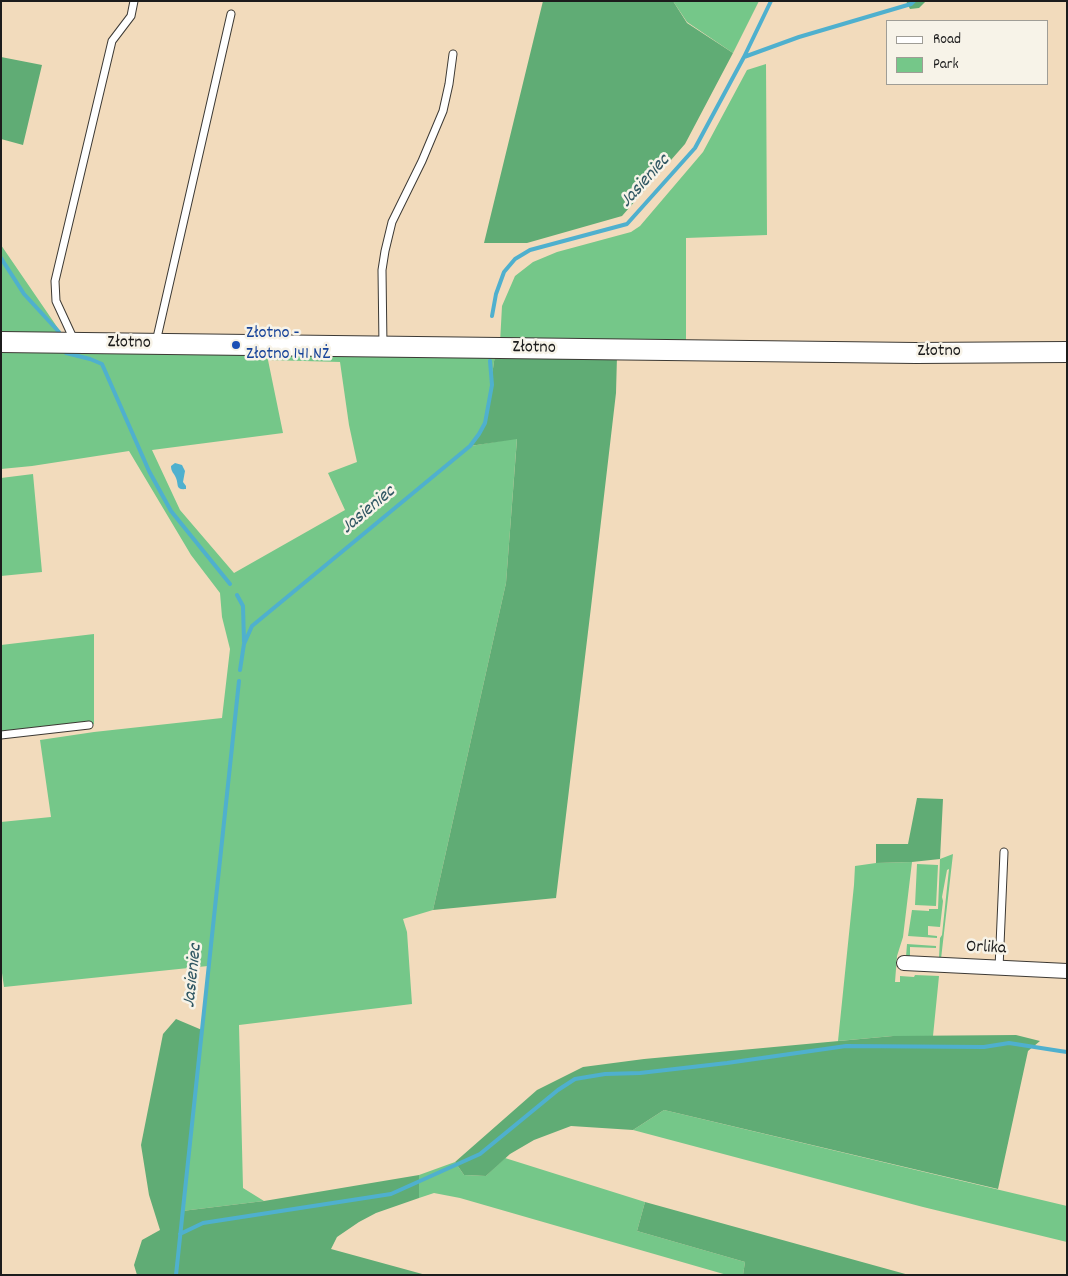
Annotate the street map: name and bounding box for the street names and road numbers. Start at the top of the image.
street label: Złotno [107,333,151,355]
street label: Złotno [512,338,556,360]
street label: Złotno [917,342,961,364]
street label: Orlika [965,937,1007,961]

